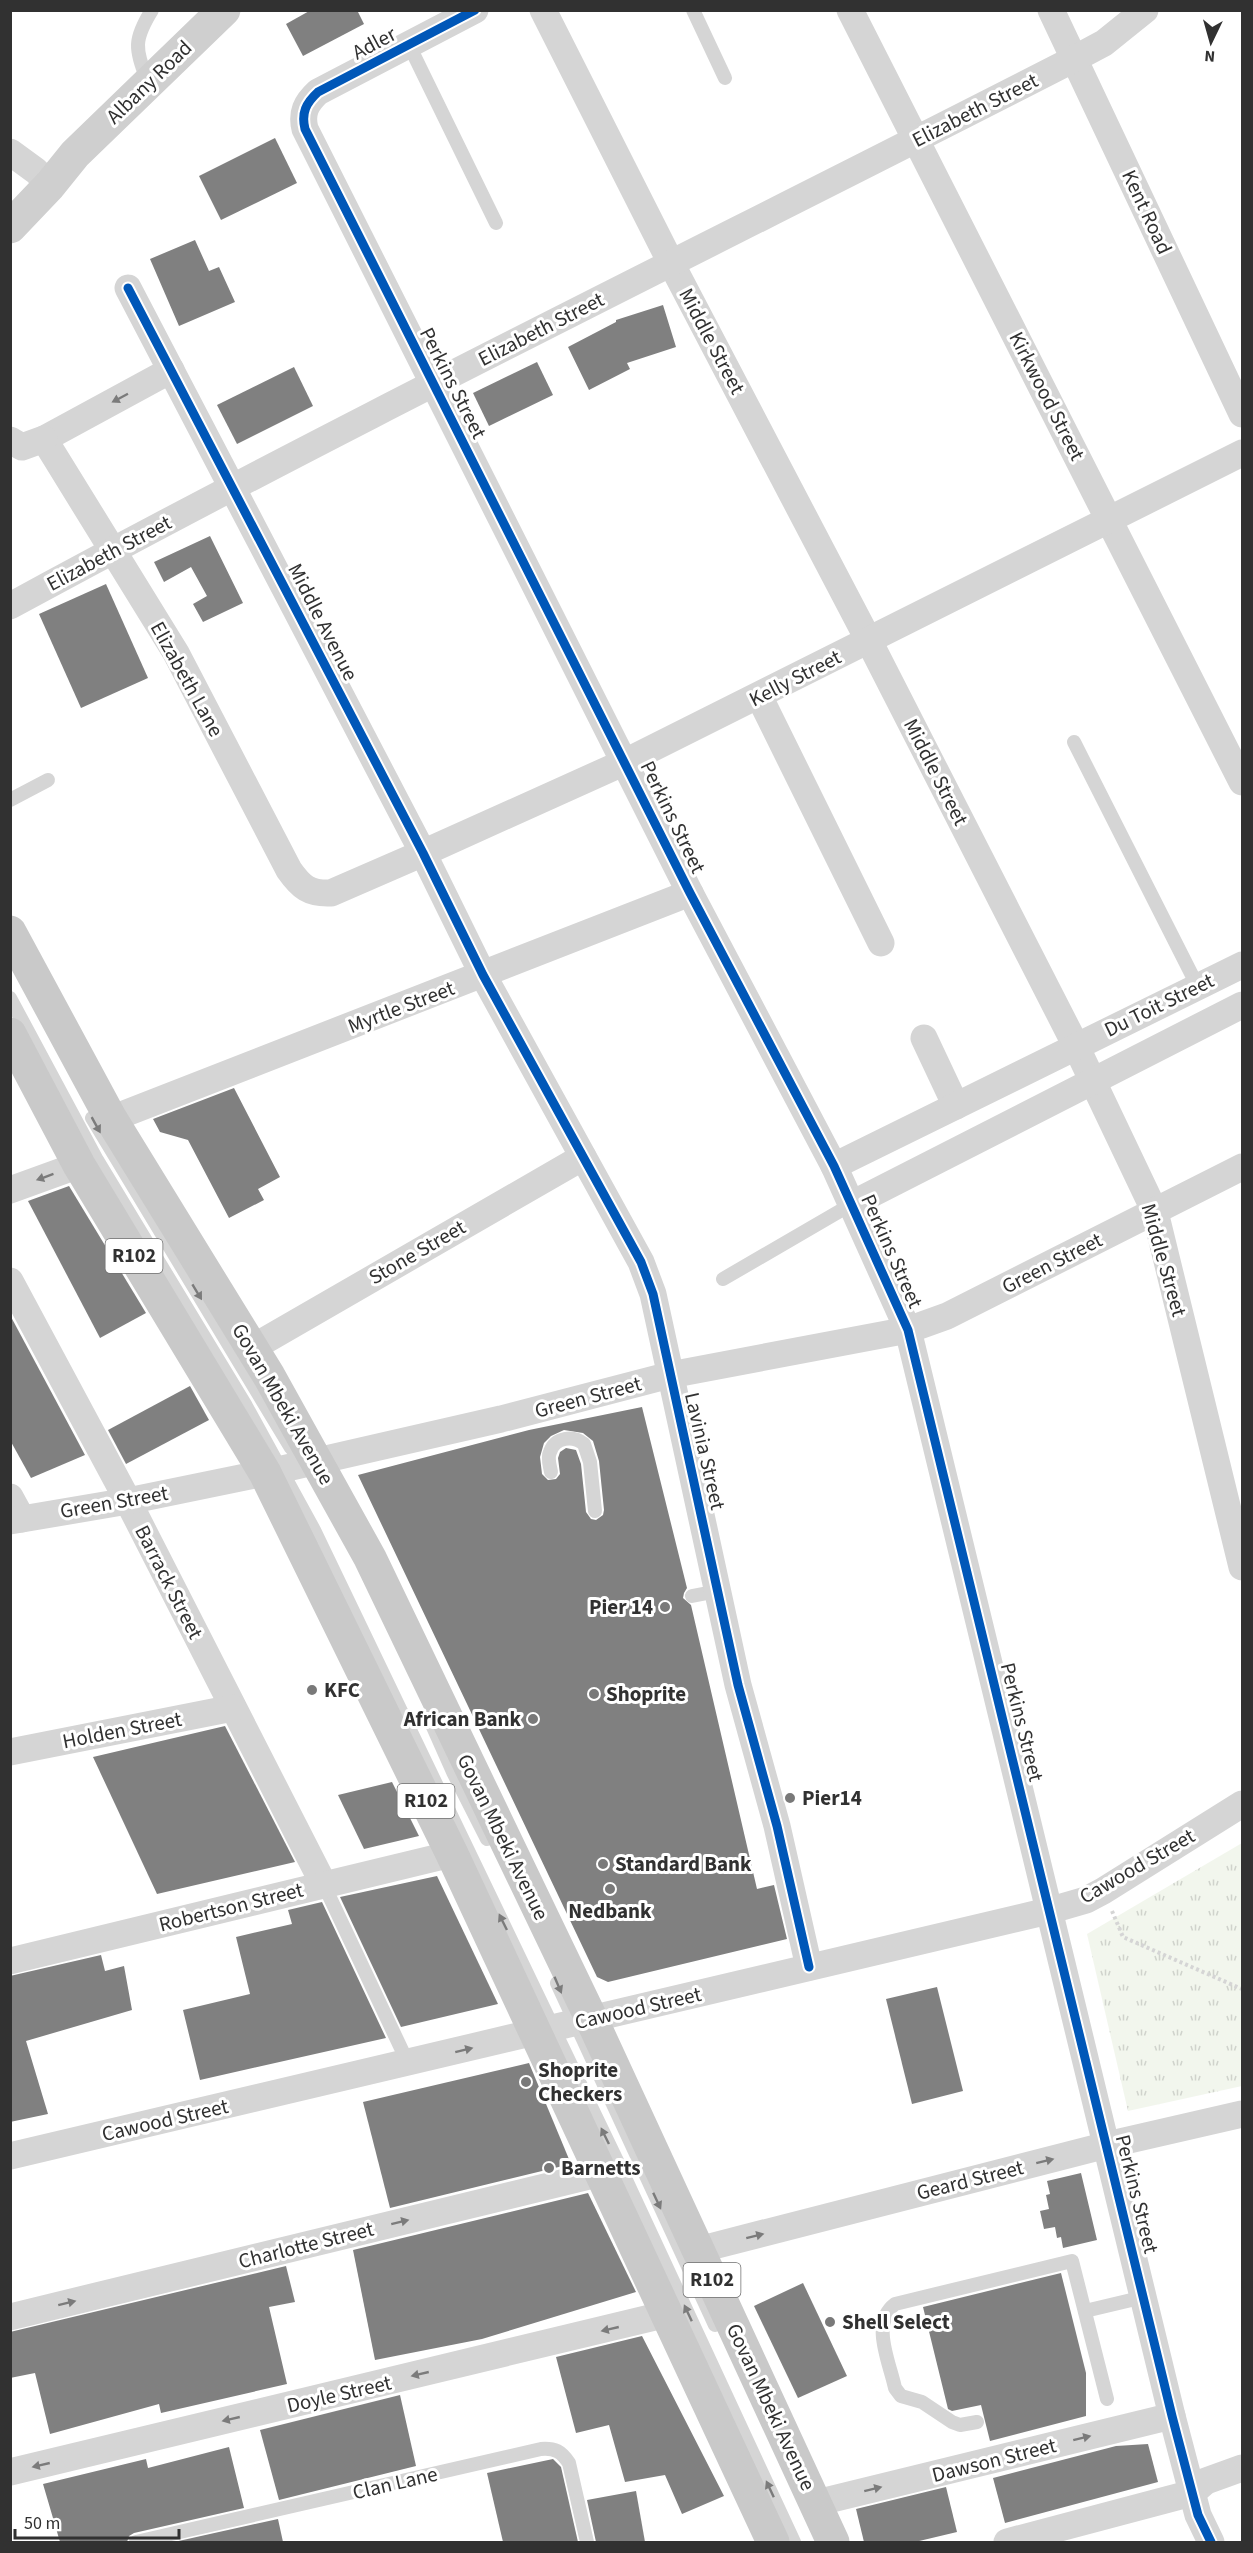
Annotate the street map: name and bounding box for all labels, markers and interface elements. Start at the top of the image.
north arrow [1181,12,1241,72]
street label: Adler [347,19,402,67]
street label: Albany Road [99,33,199,131]
text: N [1204,45,1216,67]
street label: Elizabeth Street [907,65,1043,155]
street label: Kent Road [1114,165,1180,259]
street label: Middle Street [671,283,753,399]
street label: Elizabeth Street [473,284,609,374]
street label: Perkins Street [412,322,494,444]
street label: Kirkwood Street [1002,326,1092,466]
one-way arrow [111,393,128,403]
street label: Elizabeth Street [41,507,177,599]
street label: Middle Avenue [280,558,366,686]
street label: Elizabeth Lane [143,616,231,742]
street label: Kelly Street [744,642,846,714]
street label: Middle Street [896,713,976,831]
street label: Perkins Street [633,756,713,878]
street label: Du Toit Street [1099,965,1219,1045]
street label: Myrtle Street [343,973,459,1041]
one-way arrow [91,1117,101,1134]
one-way arrow [35,1173,53,1183]
street label: Perkins Street [854,1189,930,1313]
street label: Middle Street [1134,1200,1194,1320]
street label: Stone Street [363,1212,471,1292]
street label: Green Street [997,1225,1107,1301]
road number: R102 [106,1239,162,1273]
one-way arrow [191,1284,202,1300]
street label: Govan Mbeki Avenue [225,1318,341,1490]
street label: Green Street [531,1368,645,1426]
street label: Lavinia Street [677,1389,733,1513]
street label: Green Street [58,1478,170,1526]
street label: Barrack Street [127,1520,211,1644]
place label: Pier 14 [589,1592,653,1622]
marker: Pier 14 [658,1600,672,1614]
street label: Perkins Street [993,1659,1051,1785]
place label: KFC [324,1675,360,1705]
place label: Shoprite [606,1679,686,1709]
marker: KFC [305,1683,319,1697]
marker: Shoprite [587,1687,601,1701]
street label: Holden Street [60,1704,184,1756]
place label: African Bank [403,1704,521,1734]
marker: African Bank [526,1712,540,1726]
street label: Govan Mbeki Avenue [450,1749,556,1925]
place label: Pier14 [802,1783,862,1813]
road number: R102 [398,1784,454,1818]
marker: Pier14 [783,1791,797,1805]
street label: Cawood Street [1074,1821,1200,1911]
place label: Standard Bank [615,1849,752,1879]
marker: Standard Bank [596,1857,610,1871]
street label: Robertson Street [156,1875,306,1939]
marker: Nedbank [603,1882,617,1896]
place label: Nedbank [568,1896,652,1926]
one-way arrow [498,1914,507,1931]
one-way arrow [553,1977,563,1995]
street label: Cawood Street [572,1979,704,2037]
one-way arrow [455,2044,474,2054]
place label: Shoprite Checkers [538,2055,622,2109]
marker: Shoprite Checkers [519,2075,533,2089]
street label: Cawood Street [99,2091,231,2149]
one-way arrow [601,2127,611,2145]
street label: Perkins Street [1108,2131,1166,2257]
street label: Geard Street [913,2152,1027,2208]
place label: Barnetts [561,2153,641,2183]
one-way arrow [1036,2155,1055,2165]
marker: Barnetts [542,2161,556,2175]
one-way arrow [652,2192,661,2209]
street label: Charlotte Street [235,2214,377,2276]
one-way arrow [390,2216,409,2226]
one-way arrow [746,2230,764,2240]
road number: R102 [684,2263,740,2297]
one-way arrow [58,2298,77,2308]
one-way arrow [683,2304,692,2321]
place label: Shell Select [842,2307,950,2337]
marker: Shell Select [823,2315,837,2329]
street label: Govan Mbeki Avenue [719,2318,823,2496]
one-way arrow [601,2324,619,2334]
street label: Doyle Street [284,2367,394,2421]
one-way arrow [411,2370,430,2380]
one-way arrow [222,2415,240,2425]
street label: Dawson Street [929,2430,1059,2490]
one-way arrow [1073,2433,1092,2443]
street label: Clan Lane [350,2459,440,2507]
one-way arrow [32,2460,50,2470]
one-way arrow [765,2481,774,2498]
one-way arrow [863,2484,882,2494]
scale bar [15,2502,178,2540]
text: 50 m [24,2511,60,2536]

